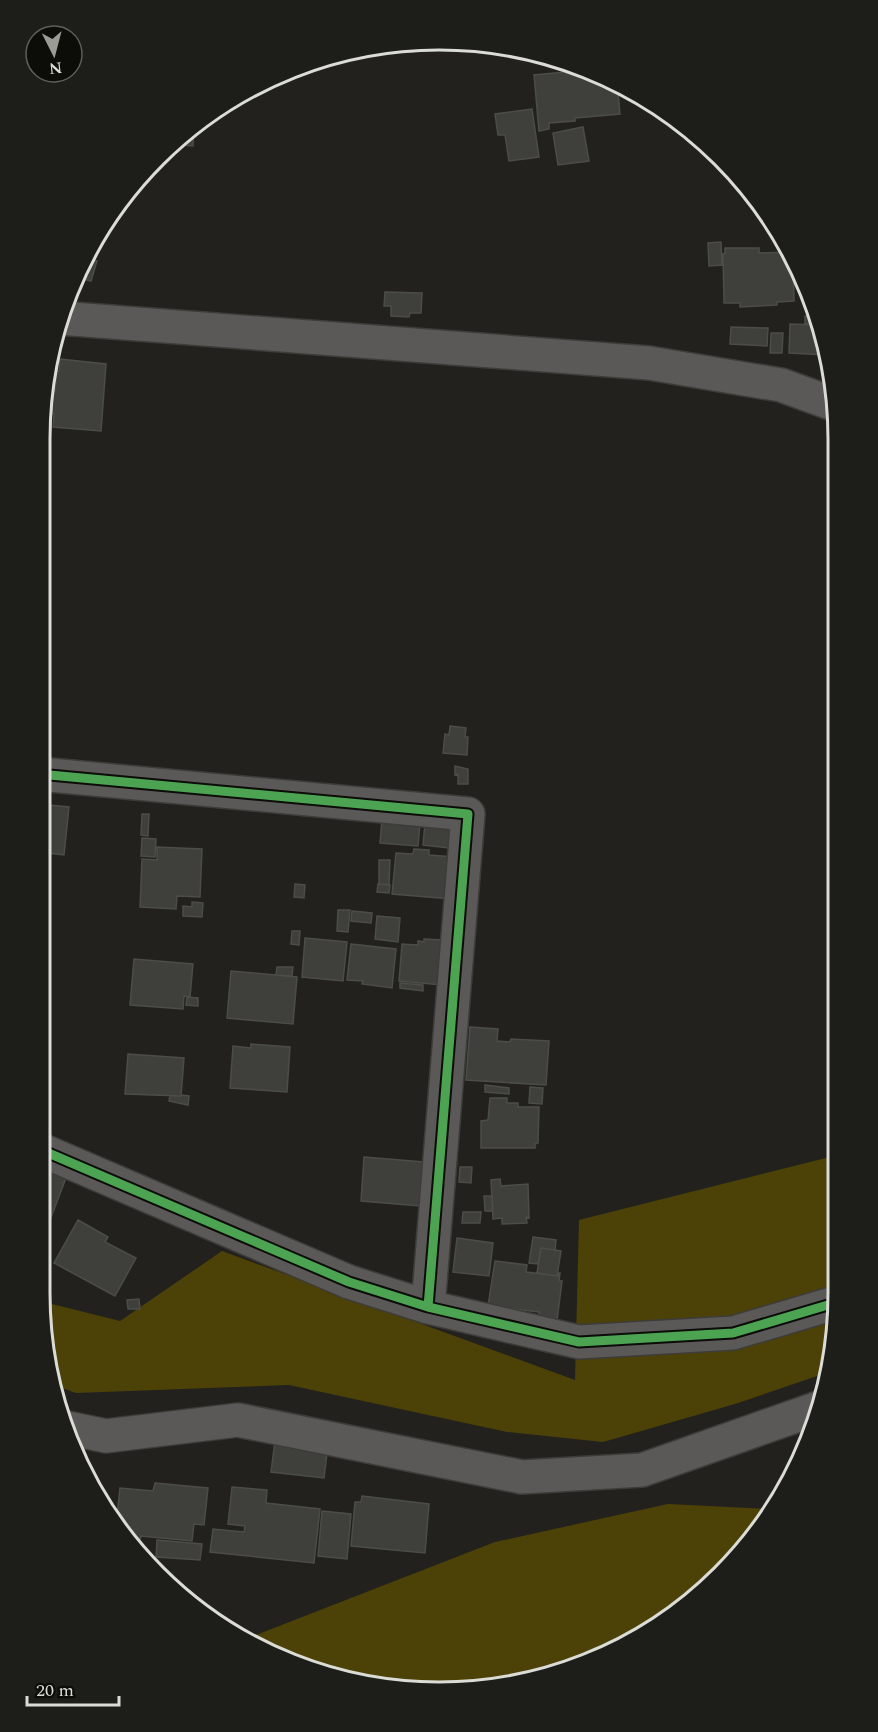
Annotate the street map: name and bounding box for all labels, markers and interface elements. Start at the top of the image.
north arrow [24,24,84,84]
text: N [48,55,63,81]
scale bar [27,1669,118,1707]
text: 20 m [36,1677,74,1704]

